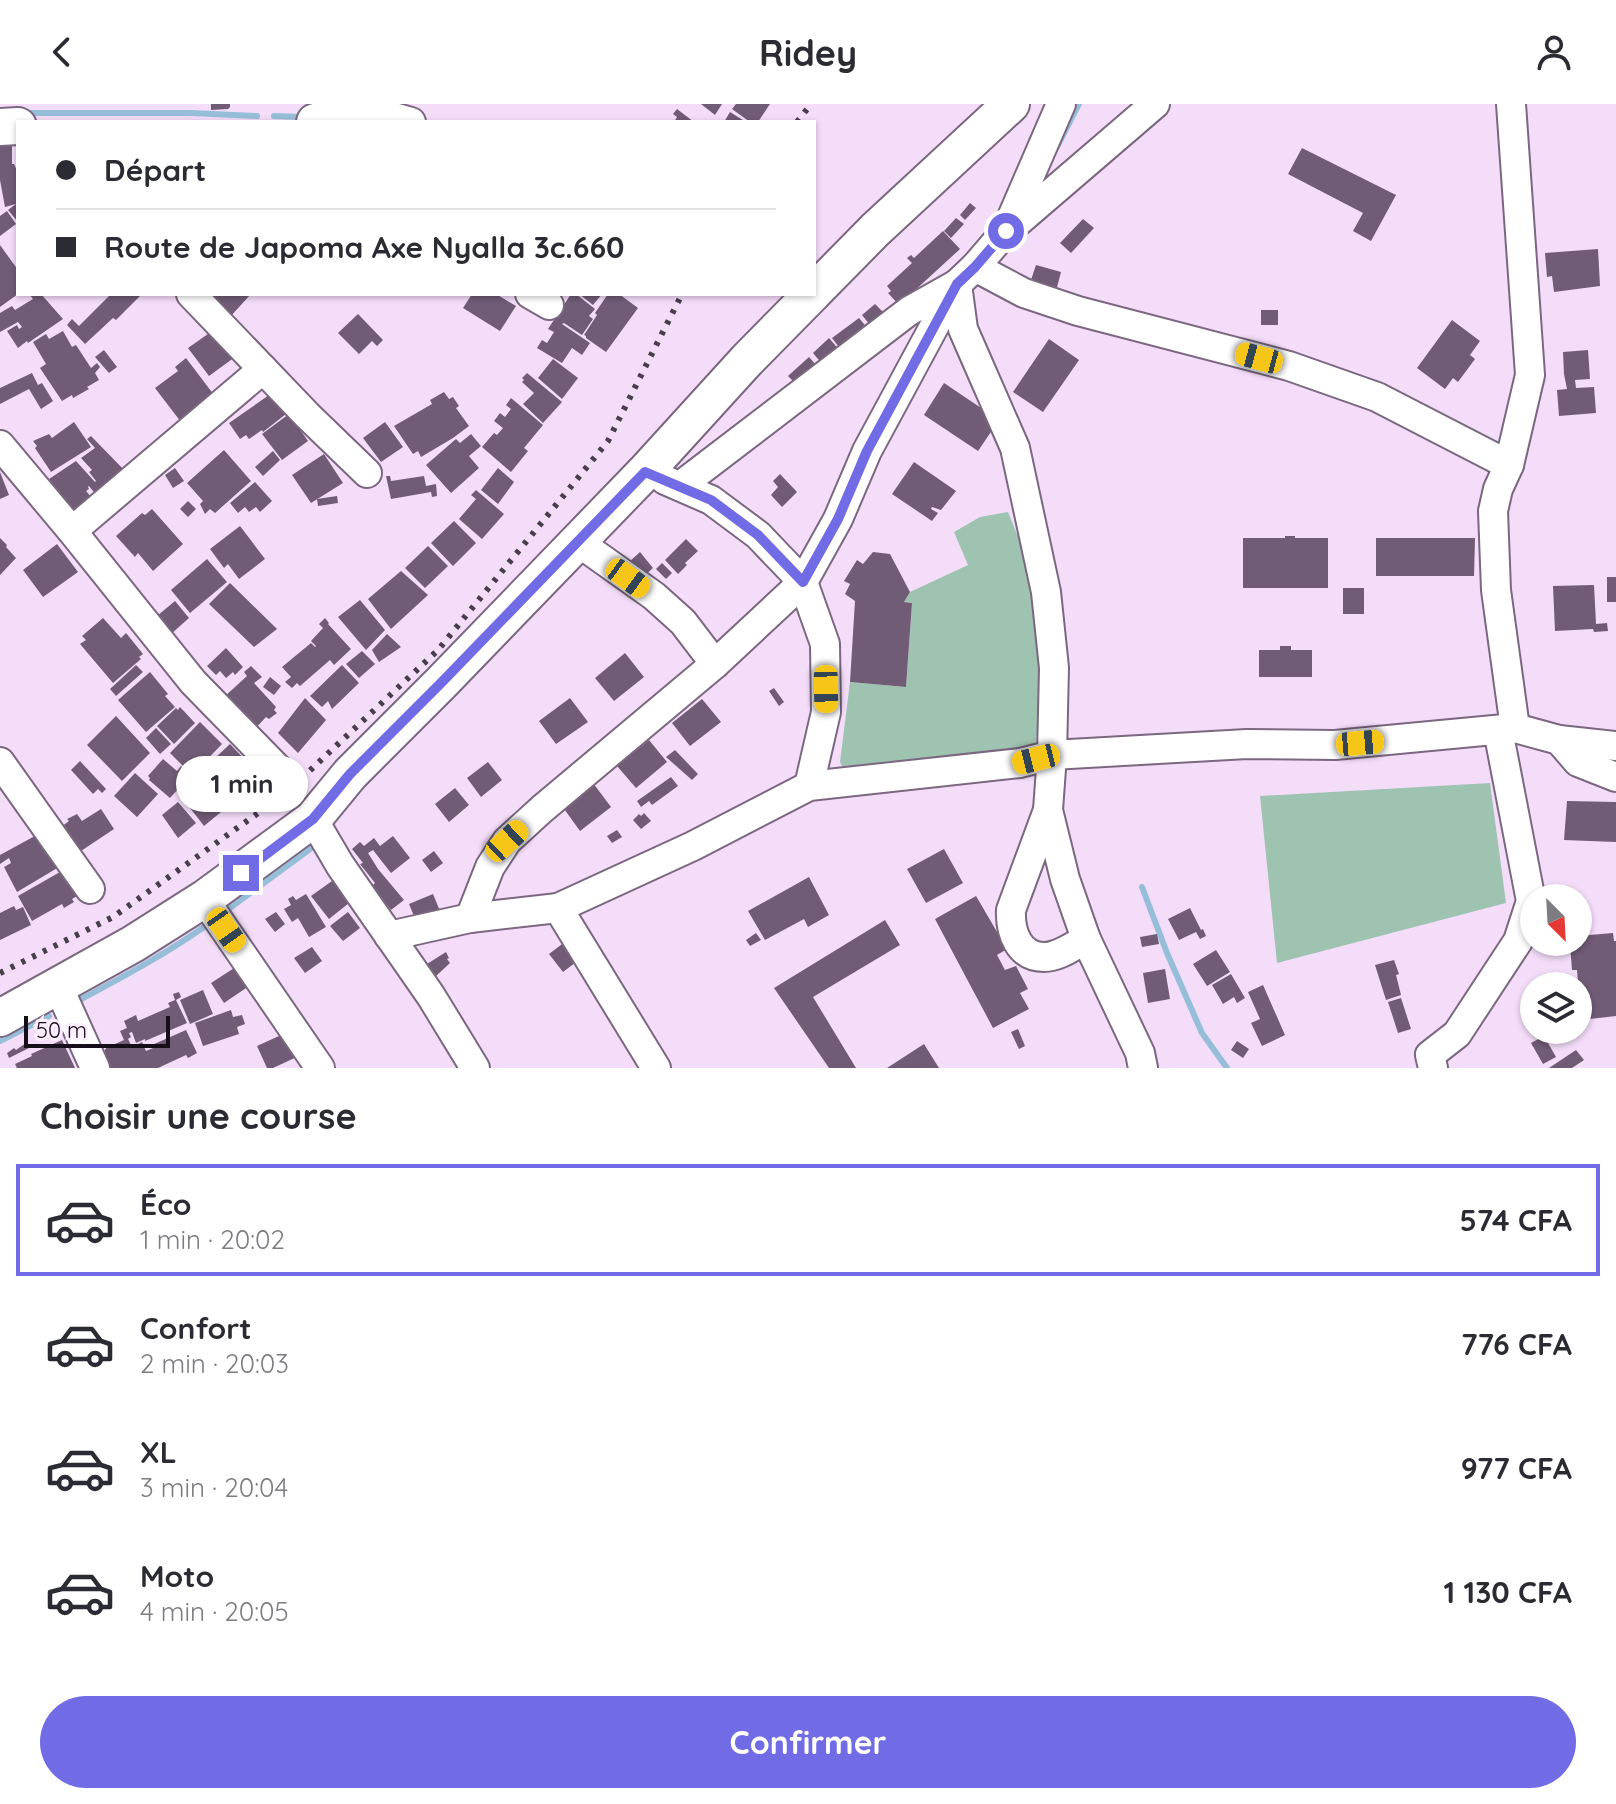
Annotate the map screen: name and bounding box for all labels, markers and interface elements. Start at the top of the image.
icon: back [40,30,84,74]
text: Ridey [759,30,857,75]
icon: person [1532,30,1576,74]
text: Départ [104,151,206,189]
route start [988,213,1024,249]
text: Route de Japoma Axe Nyalla 3c.660 [104,228,624,266]
car [1233,340,1285,376]
car [602,554,654,602]
car [814,665,838,713]
car [1335,729,1385,757]
car [1010,742,1062,776]
callout: 1 min [175,757,307,813]
text: 1 min [211,767,274,800]
car [481,816,533,866]
route end [223,855,259,891]
north arrow [1520,884,1592,956]
map controls [1520,884,1592,1044]
car [202,903,250,957]
button: layers [1520,972,1592,1044]
scale bar [24,1012,170,1048]
text: 50 m [36,1016,87,1044]
text: Choisir une course [40,1093,357,1138]
icon: car [44,1184,116,1256]
text: Éco [140,1185,191,1223]
text: 574 CFA [1460,1201,1572,1239]
text: 1 min · 20:02 [140,1223,285,1256]
icon: car [44,1308,116,1380]
text: Confort [140,1309,252,1347]
text: 776 CFA [1461,1325,1572,1363]
text: 2 min · 20:03 [140,1347,289,1380]
icon: car [44,1432,116,1504]
text: XL [140,1433,177,1471]
text: 977 CFA [1461,1449,1572,1487]
text: 3 min · 20:04 [140,1471,288,1504]
icon: car [44,1556,116,1628]
text: Moto [140,1557,214,1595]
text: 1 130 CFA [1443,1573,1572,1611]
text: 4 min · 20:05 [140,1595,289,1628]
button: Confirmer [40,1696,1576,1788]

